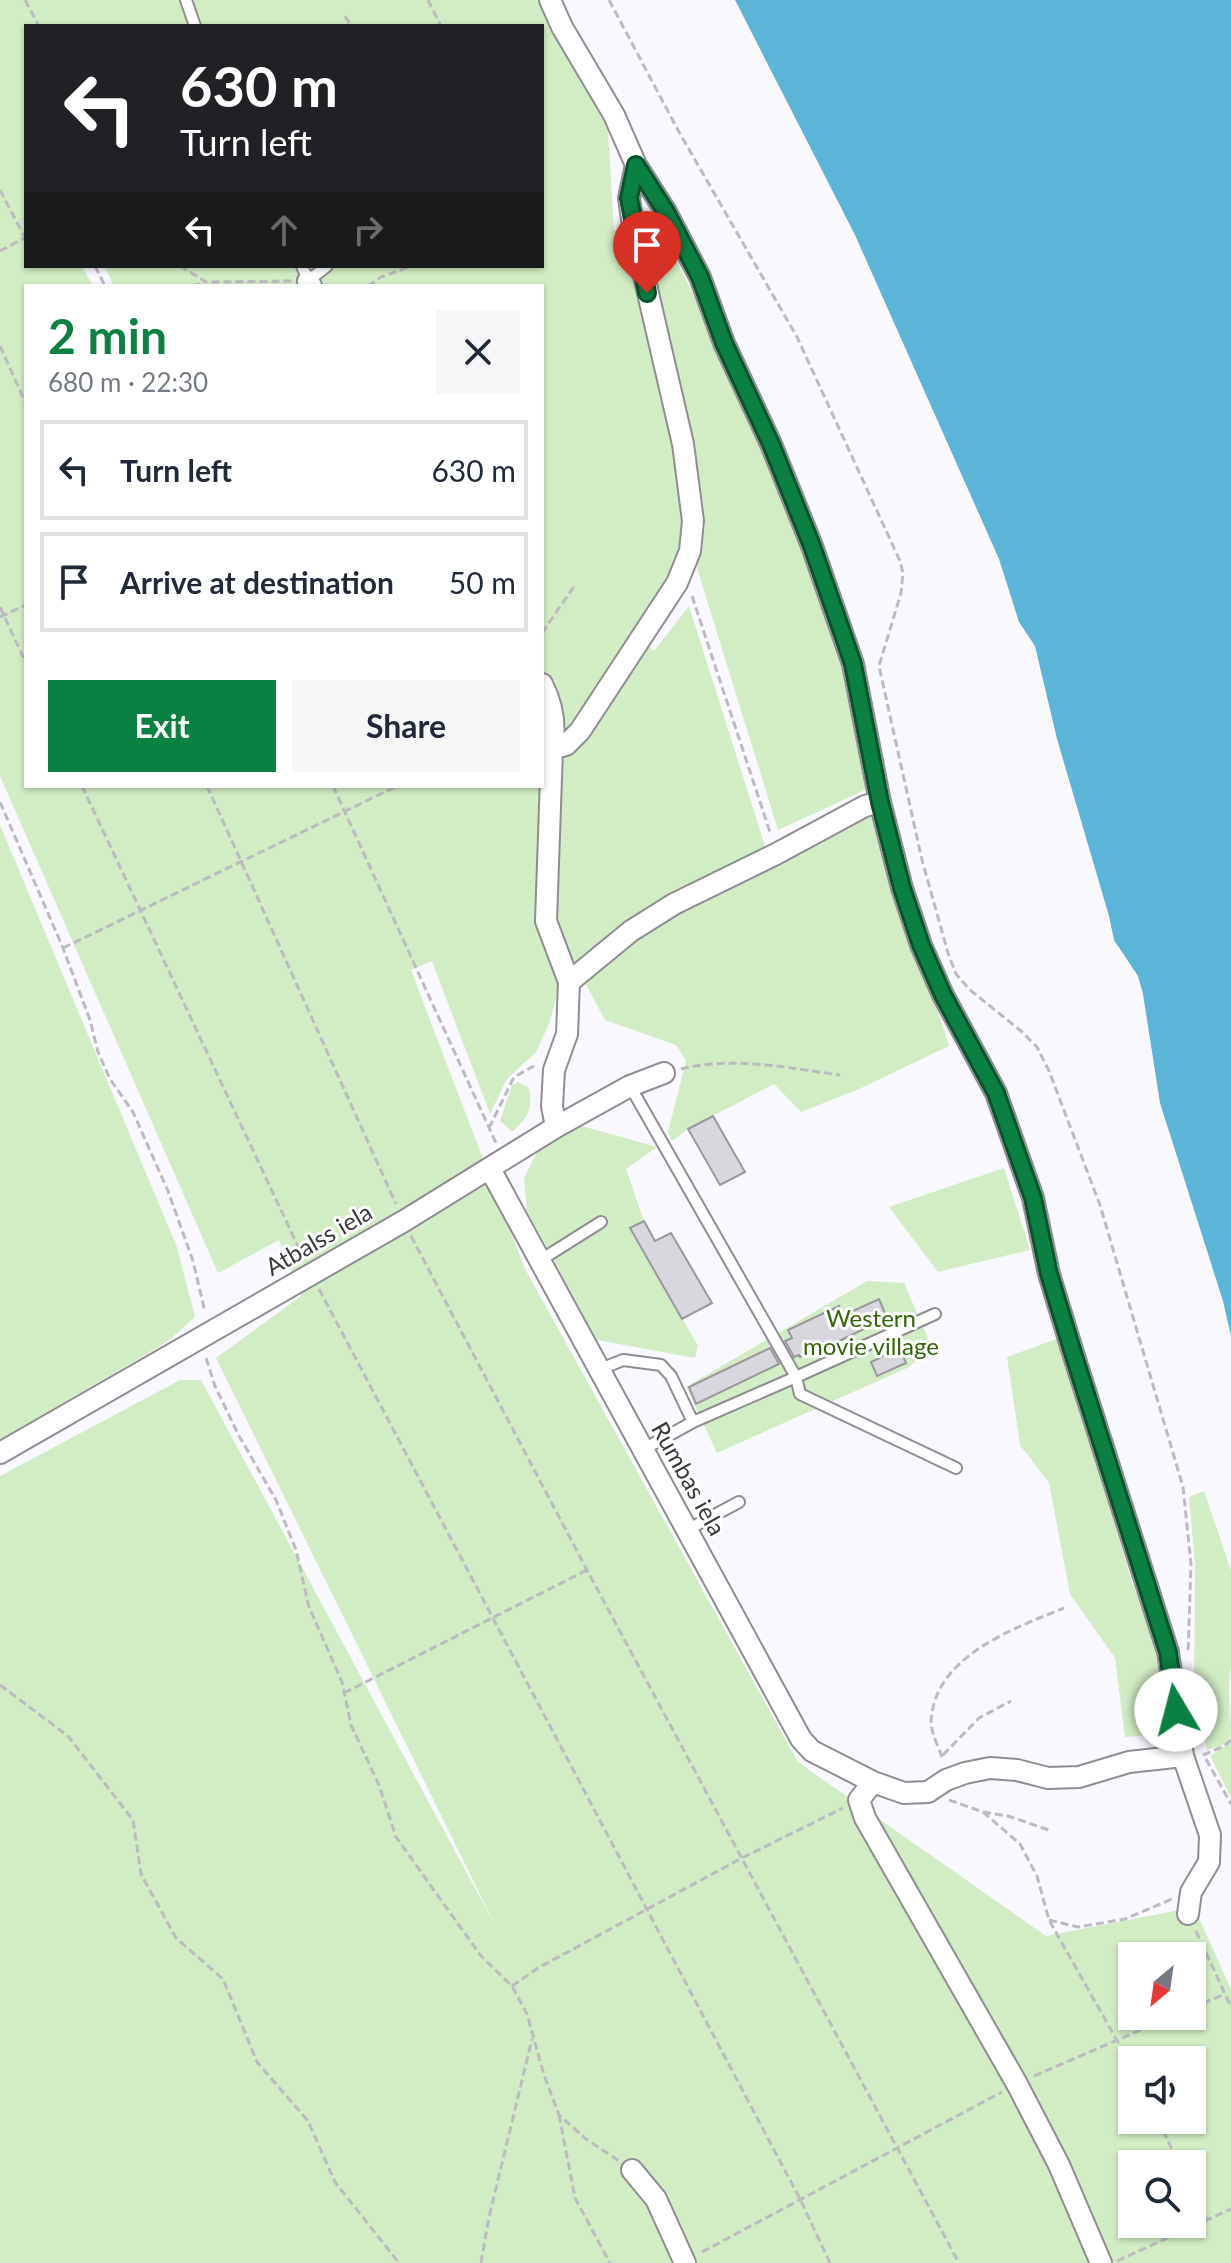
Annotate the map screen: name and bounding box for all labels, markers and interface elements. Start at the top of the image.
text: 630 m [180,52,338,119]
icon: left [48,56,152,160]
text: Turn left [180,120,312,164]
icon: left [178,208,222,252]
icon: ahead [262,208,306,252]
icon: right [346,208,390,252]
pin [613,211,681,293]
icon: arrive [625,223,669,267]
text: 2 min [48,307,167,364]
button: close [436,310,520,394]
text: 680 m · 22:30 [48,366,208,398]
icon: left [52,448,96,492]
text: Turn left [120,452,232,488]
text: 630 m [431,452,516,488]
icon: arrive [52,560,96,604]
text: Arrive at destination [120,564,394,600]
text: 50 m [449,564,516,600]
button: Exit [48,680,276,772]
button: Share [292,680,520,772]
street label: Atbalss iela [260,1197,377,1281]
park label: Western movie village [803,1303,939,1360]
street label: Rumbas iela [646,1416,732,1540]
position arrow [1134,1668,1218,1752]
north arrow [1118,1942,1206,2030]
map controls [1118,1942,1206,2238]
button: sound [1118,2046,1206,2134]
button: search [1118,2150,1206,2238]

